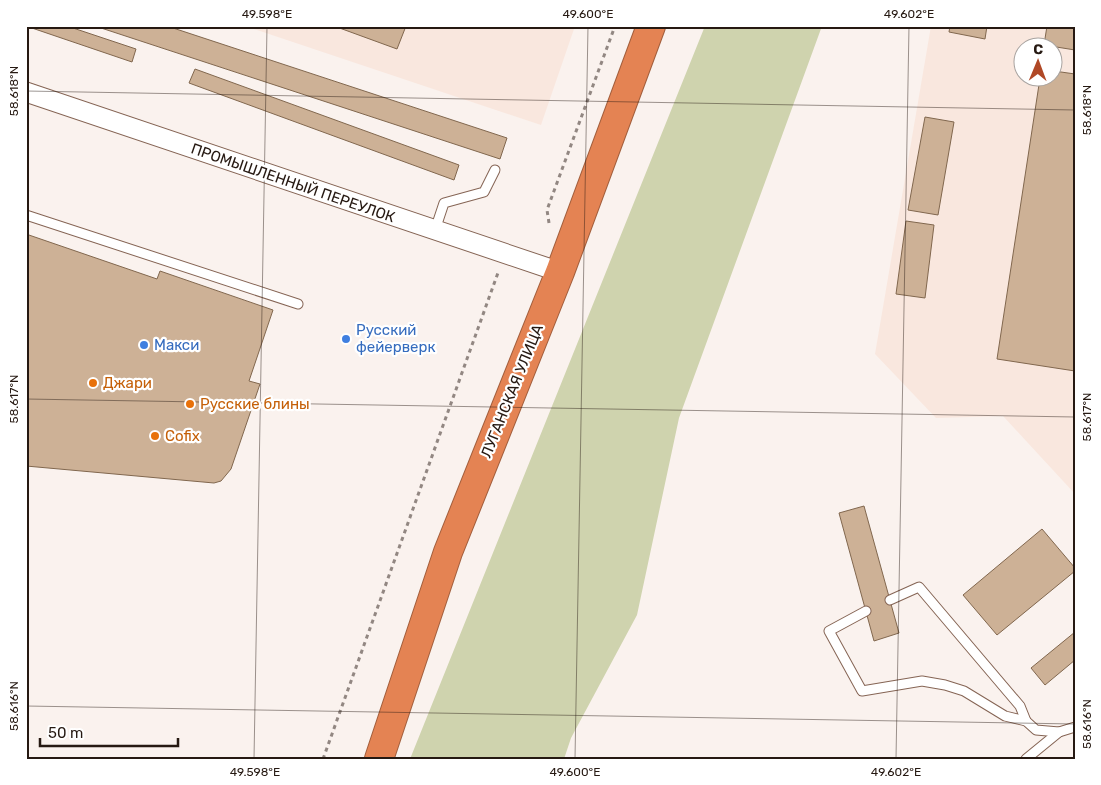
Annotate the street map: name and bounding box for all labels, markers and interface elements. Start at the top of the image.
text: 49.598°E [242,7,292,21]
text: 49.600°E [563,7,614,21]
text: 49.602°E [884,7,934,21]
north arrow [1014,38,1064,88]
text: С [1033,41,1043,58]
text: 58.618°N [7,66,21,116]
text: 58.618°N [1080,85,1094,135]
street label: ПРОМЫШЛЕННЫЙ ПЕРЕУЛОК [189,140,398,227]
place label: Русский фейерверк [356,321,435,356]
street label: ЛУГАНСКАЯ УЛИЦА [477,322,547,460]
marker: Русский фейерверк [340,333,352,345]
place label: Макси [154,336,199,354]
marker: Макси [138,339,150,351]
place label: Джари [103,374,152,392]
text: 58.617°N [7,375,21,423]
marker: Джари [87,377,99,389]
text: 58.617°N [1080,393,1094,441]
place label: Русские блины [200,395,310,413]
marker: Русские блины [184,398,196,410]
place label: Cofix [165,427,200,445]
marker: Cofix [149,430,161,442]
text: 58.616°N [7,681,21,731]
text: 58.616°N [1080,699,1094,749]
scale bar [40,715,178,747]
text: 50 m [48,724,83,742]
text: 49.598°E [230,765,280,779]
text: 49.600°E [550,765,601,779]
text: 49.602°E [871,765,921,779]

